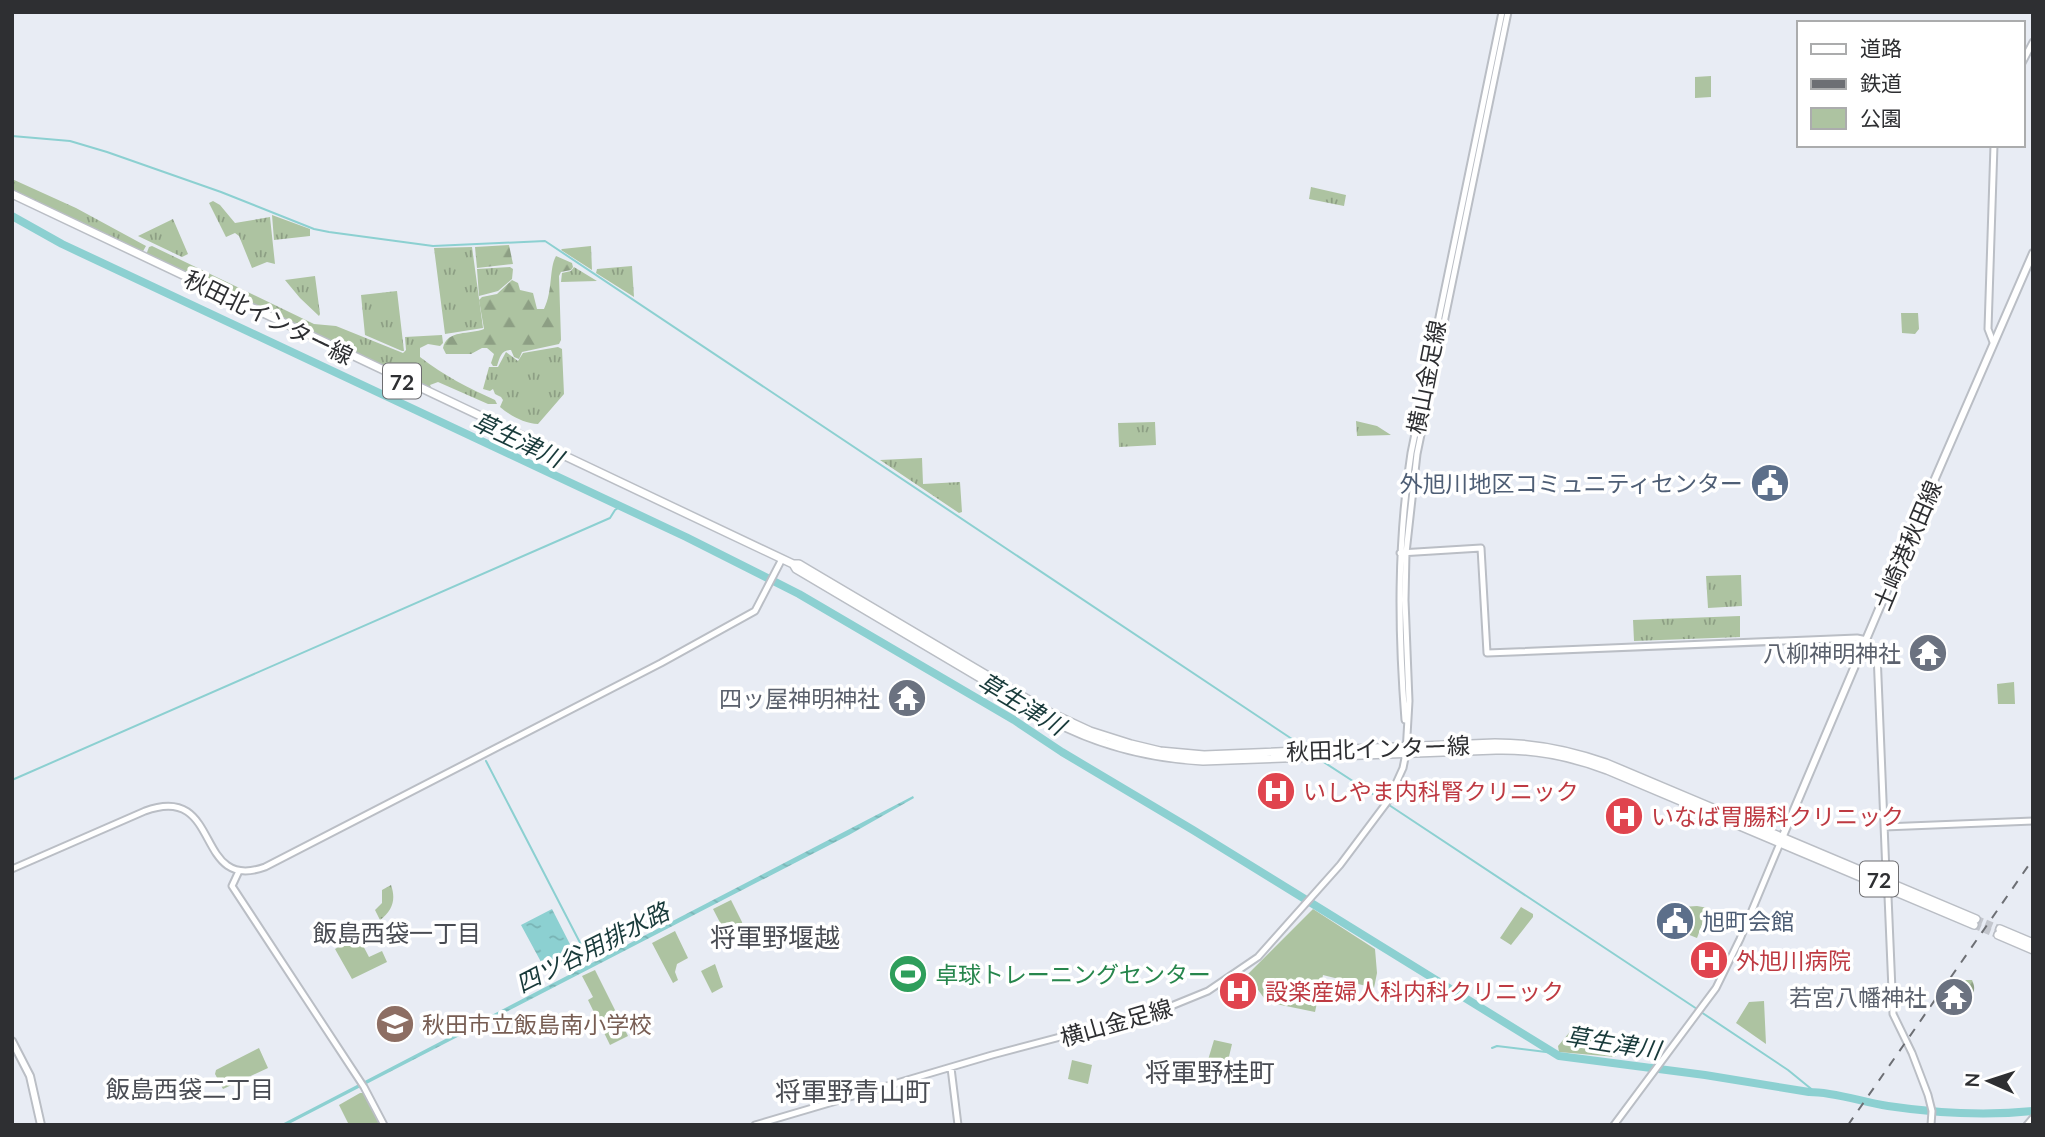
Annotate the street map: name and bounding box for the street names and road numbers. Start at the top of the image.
street label: 秋田北インター線 [180,264,358,370]
street label: 横山金足線 [1401,318,1451,436]
road number: 72 [383,364,421,398]
street label: 土崎港秋田線 [1867,476,1947,614]
street label: 秋田北インター線 [1286,731,1470,765]
road number: 72 [1860,862,1898,896]
street label: 横山金足線 [1057,993,1175,1051]

